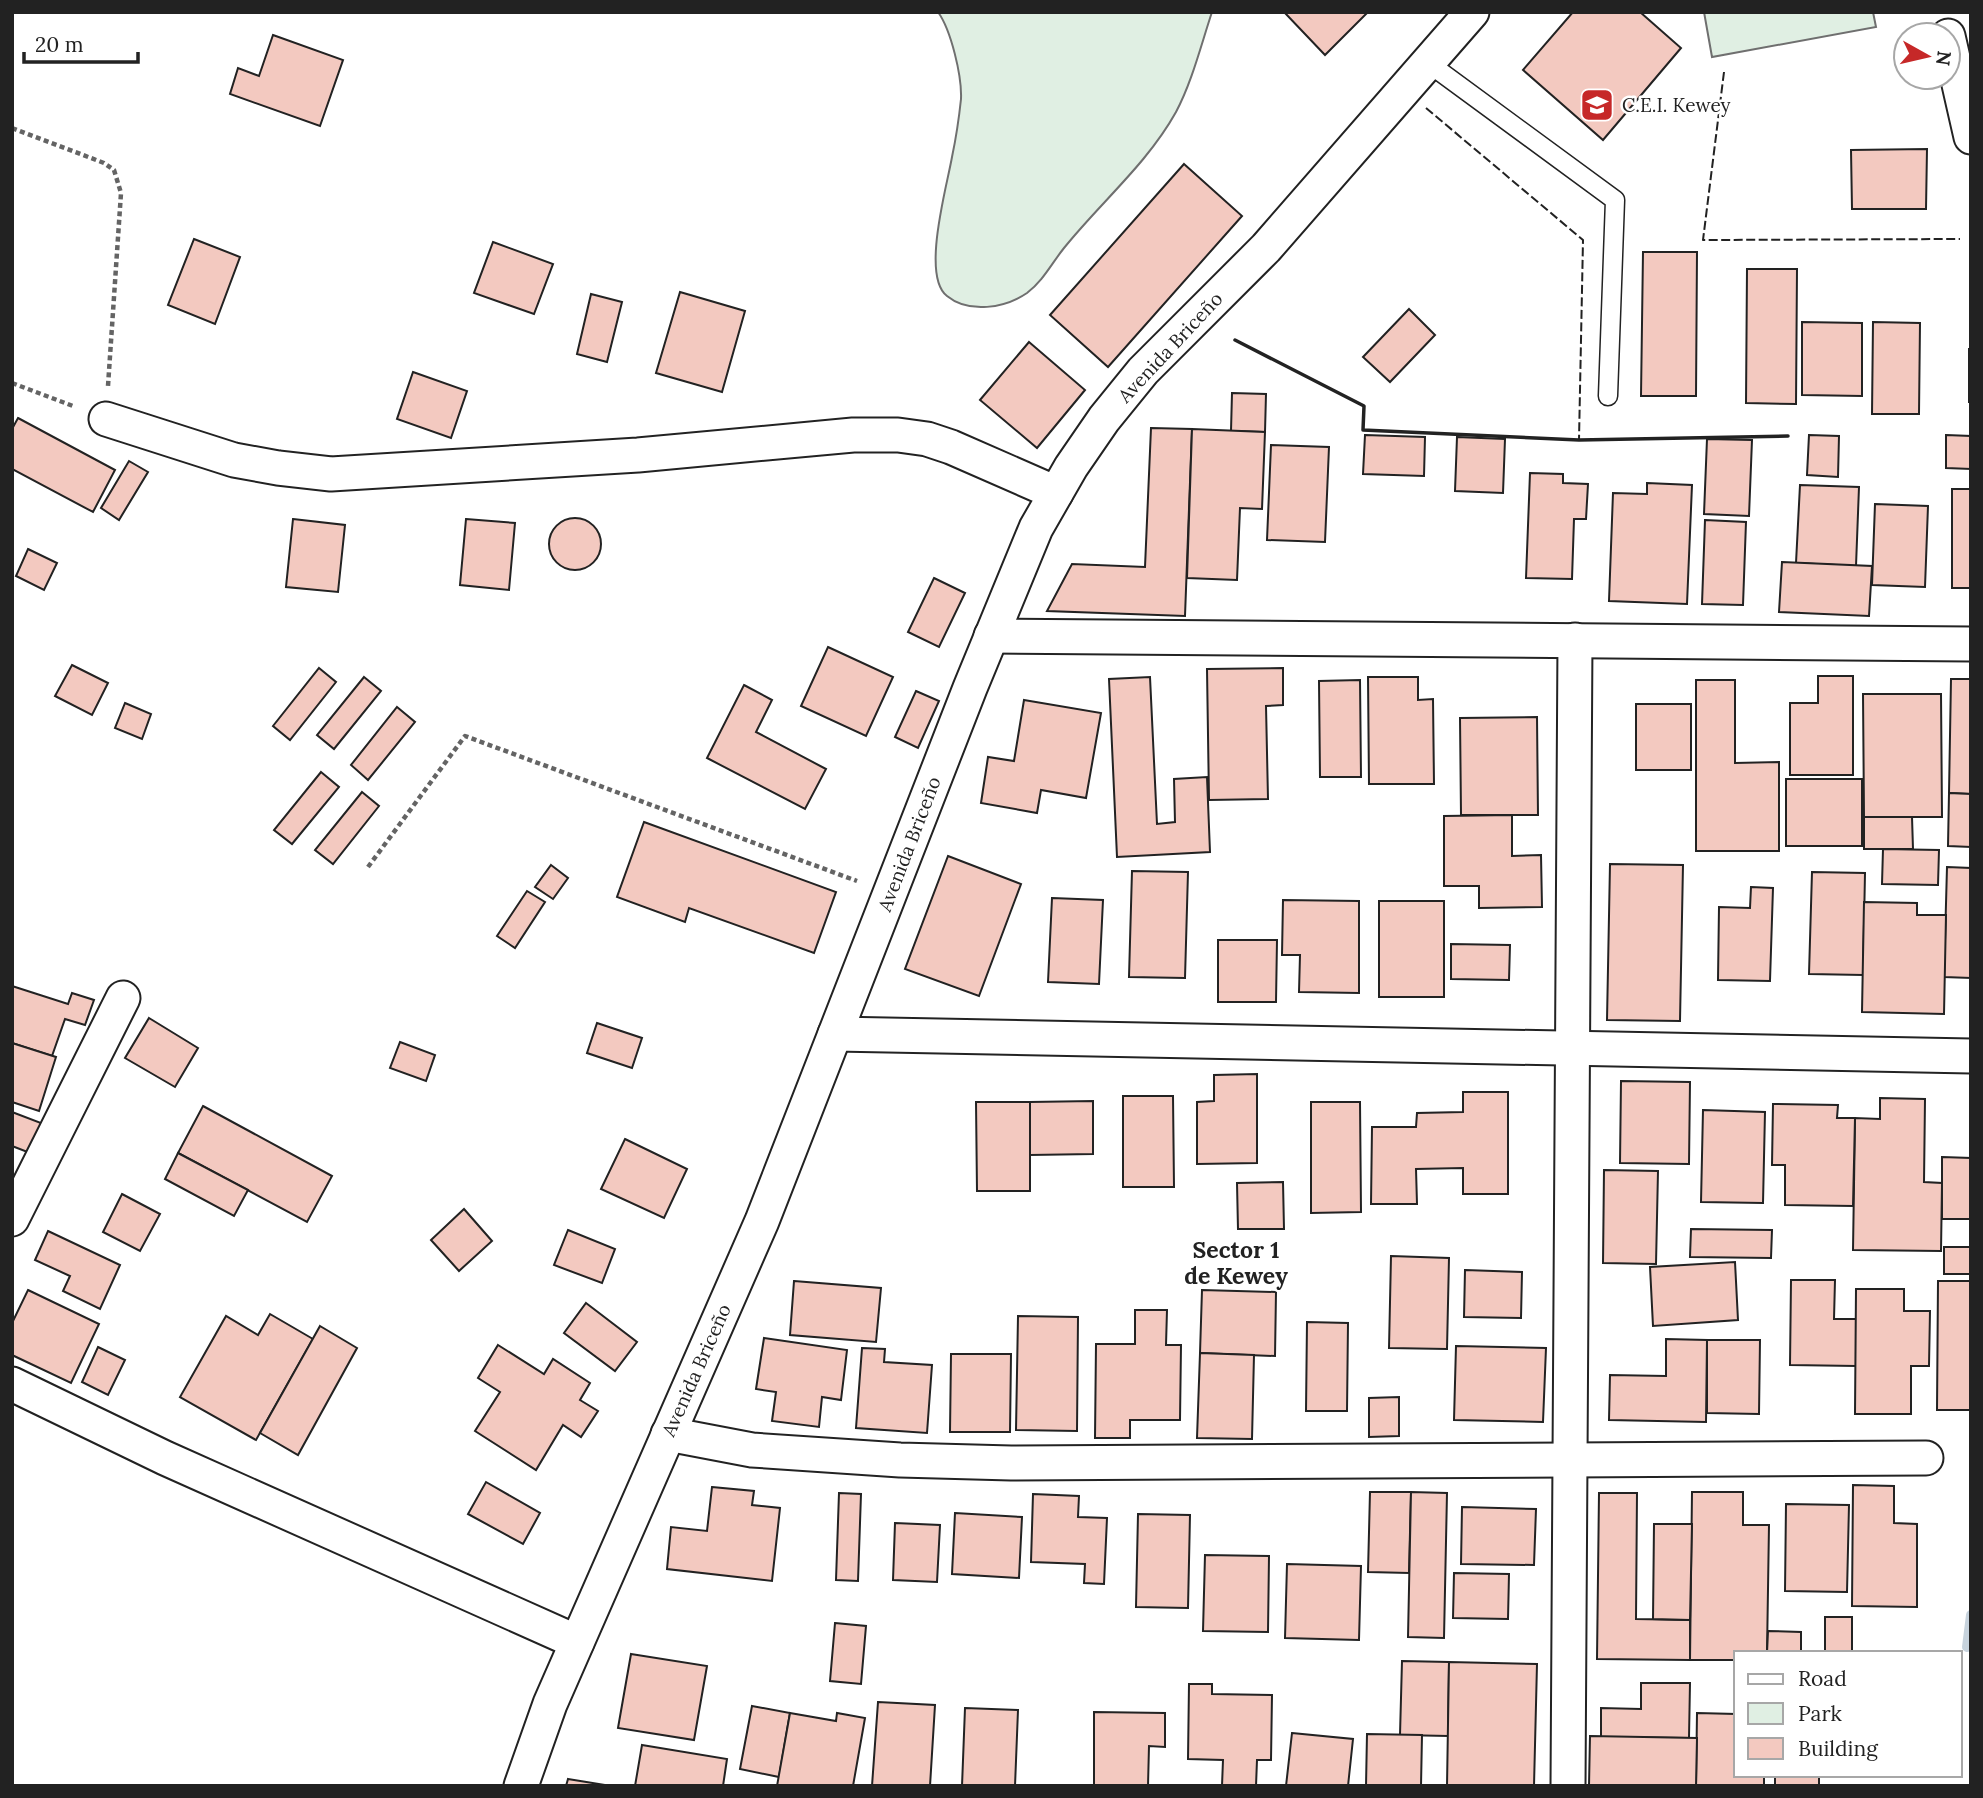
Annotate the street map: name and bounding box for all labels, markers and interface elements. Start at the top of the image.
scale bar [24,21,138,65]
north arrow [1892,21,1962,91]
text: 20 m [35,31,84,58]
text: N [1931,49,1957,68]
school or university icon: C.E.I. Kewey [1578,86,1616,124]
place label: C.E.I. Kewey [1622,93,1731,117]
street label: Avenida Briceño [1112,287,1227,408]
street label: Avenida Briceño [872,773,946,916]
district label: Sector 1 de Kewey [1184,1235,1288,1290]
street label: Avenida Briceño [656,1300,736,1441]
legend [1734,1651,1962,1777]
text: Road [1798,1665,1847,1692]
text: Park [1798,1700,1842,1727]
text: Building [1798,1735,1878,1762]

